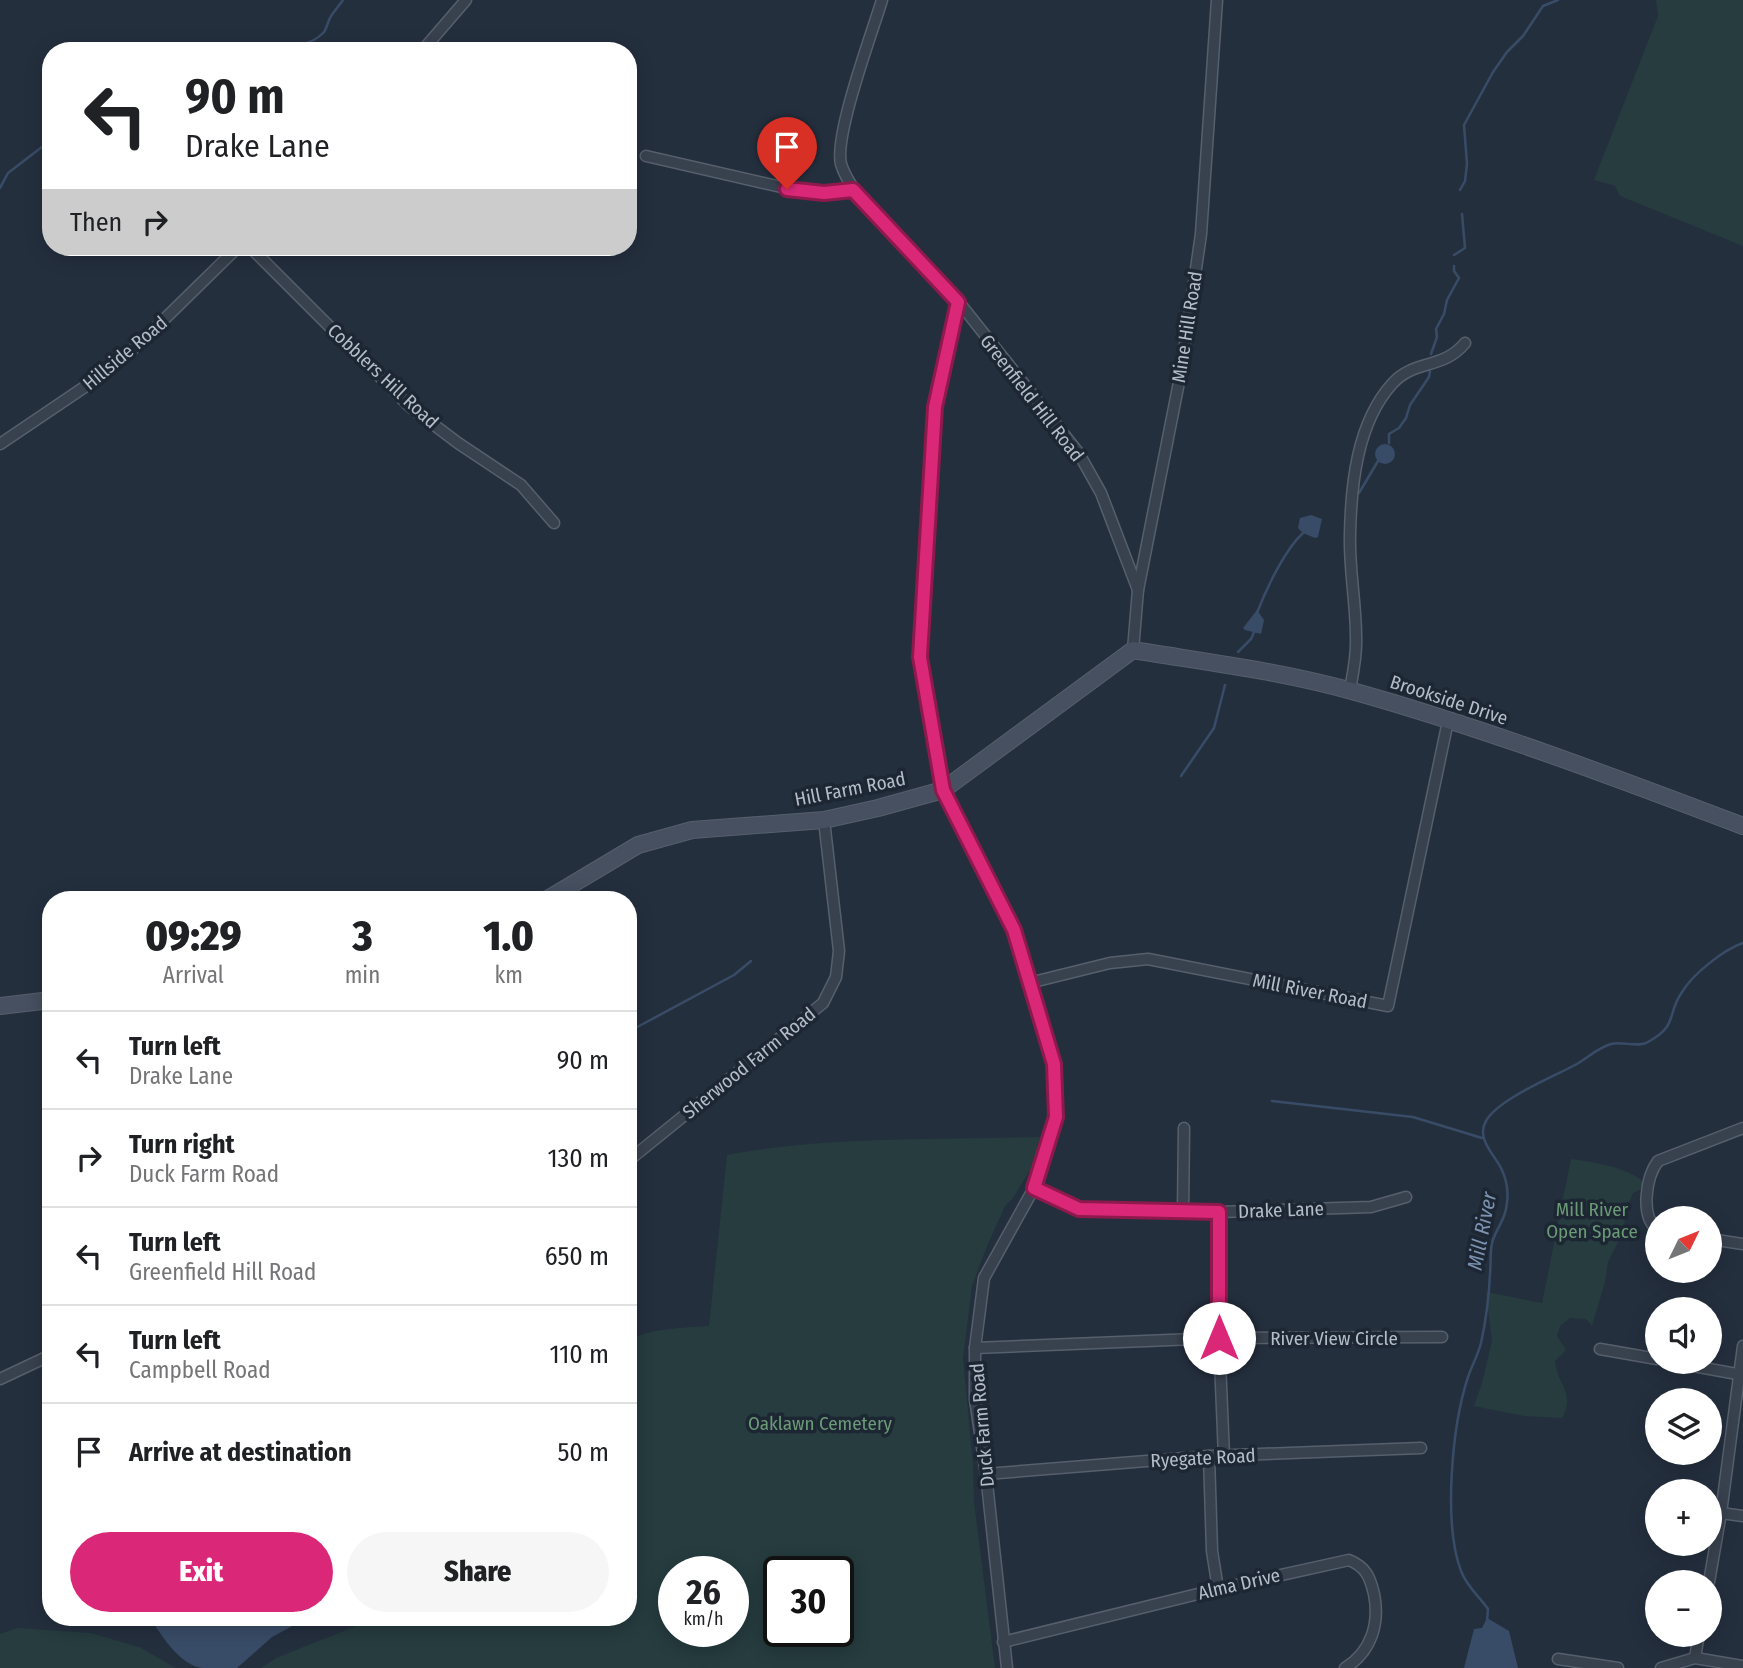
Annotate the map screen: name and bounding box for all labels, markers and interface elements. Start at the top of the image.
text: 90 m [185,67,285,126]
icon: left [70,70,161,161]
pin [757,117,817,189]
text: Drake Lane [185,127,330,165]
icon: arrive [768,128,806,166]
icon: right [136,203,174,241]
text: Then [70,207,122,238]
street label: Mine Hill Road [1167,270,1207,384]
street label: Hillside Road [78,311,172,395]
street label: Cobblers Hill Road [323,319,443,433]
street label: Greenfield Hill Road [975,330,1089,466]
street label: Brookside Drive [1387,670,1511,730]
street label: Hill Farm Road [793,767,907,811]
text: 09:29 [145,911,242,961]
text: 3 [352,911,373,961]
text: 1.0 [483,911,534,961]
text: Arrival [163,961,224,989]
text: min [345,961,380,989]
text: km [494,961,523,989]
street label: Mill River Road [1251,969,1369,1013]
street label: Sherwood Farm Road [678,1002,820,1124]
text: Turn left [129,1031,221,1062]
icon: left [70,1041,108,1079]
text: 90 m [557,1045,609,1076]
text: Drake Lane [129,1062,233,1090]
text: Turn right [129,1129,235,1160]
icon: right [70,1139,108,1177]
text: 130 m [547,1143,609,1174]
text: Duck Farm Road [129,1160,279,1188]
water label: Mill River [1462,1189,1502,1272]
street label: Drake Lane [1238,1197,1324,1223]
park label: Mill River Open Space [1546,1198,1638,1243]
north arrow [1645,1206,1722,1283]
map controls [1645,1206,1722,1647]
text: Turn left [129,1227,221,1258]
icon: left [70,1237,108,1275]
text: 650 m [545,1241,609,1272]
text: Greenfield Hill Road [129,1258,316,1286]
button: sound [1645,1297,1722,1374]
position arrow [1182,1301,1256,1375]
text: Turn left [129,1325,221,1356]
street label: River View Circle [1270,1327,1398,1350]
icon: left [70,1335,108,1373]
text: 110 m [549,1339,609,1370]
text: Campbell Road [129,1356,270,1384]
street label: Duck Farm Road [965,1362,999,1488]
button: layers [1645,1388,1722,1465]
park label: Oaklawn Cemetery [748,1412,893,1435]
icon: arrive [70,1433,108,1471]
text: Arrive at destination [129,1437,352,1468]
text: 50 m [557,1437,609,1468]
street label: Ryegate Road [1150,1444,1256,1472]
button: + [1645,1479,1722,1556]
button: Exit [70,1532,333,1612]
button: Share [347,1532,609,1612]
speed limit sign: 30 [763,1556,854,1647]
street label: Alma Drive [1196,1563,1282,1605]
button: − [1645,1570,1722,1647]
text: 26 [686,1571,721,1613]
text: km/h [683,1608,724,1630]

